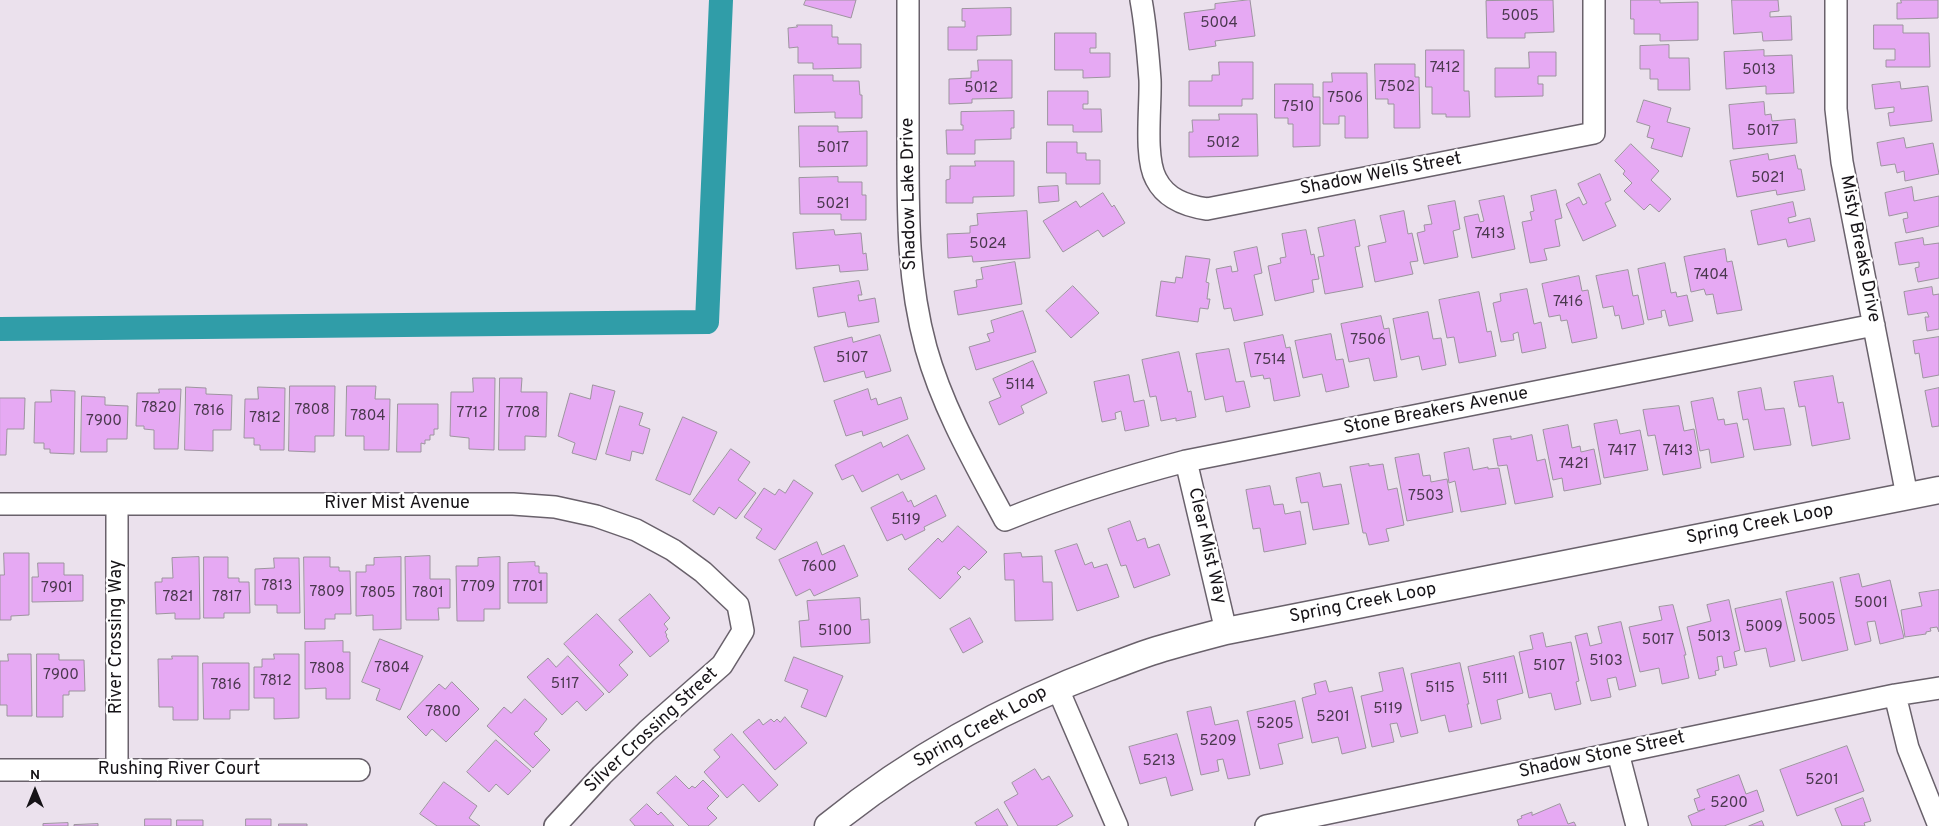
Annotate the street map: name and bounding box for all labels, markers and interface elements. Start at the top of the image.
house number: 5005 [1501,8,1539,26]
house number: 5004 [1200,15,1238,33]
house number: 7412 [1430,60,1460,78]
house number: 5013 [1742,62,1776,80]
house number: 7502 [1379,79,1415,97]
house number: 5012 [964,80,998,98]
house number: 7506 [1327,90,1363,108]
house number: 7510 [1282,99,1314,117]
street label: Shadow Lake Drive [898,117,922,271]
house number: 5017 [1747,123,1779,141]
house number: 5012 [1206,135,1240,153]
house number: 5017 [817,140,849,158]
street label: Shadow Wells Street [1298,149,1464,201]
house number: 5021 [1751,170,1785,188]
street label: Misty Breaks Drive [1834,174,1884,324]
house number: 5021 [816,196,850,214]
house number: 7413 [1475,226,1505,244]
house number: 5024 [969,236,1007,254]
house number: 7404 [1694,267,1728,285]
house number: 7416 [1553,294,1583,312]
house number: 7506 [1350,332,1386,350]
house number: 5107 [836,350,868,368]
house number: 7514 [1254,352,1286,370]
house number: 5114 [1005,377,1035,395]
street label: Stone Breakers Avenue [1342,384,1530,440]
house number: 7820 [141,400,177,418]
house number: 7808 [294,402,330,420]
house number: 7816 [193,403,225,421]
house number: 7712 [456,405,488,423]
house number: 7708 [506,405,540,423]
house number: 7804 [350,408,386,426]
house number: 7812 [249,410,281,428]
house number: 7900 [86,413,122,431]
house number: 7417 [1607,443,1637,461]
house number: 7413 [1663,443,1693,461]
house number: 7421 [1559,456,1589,474]
street label: Clear Mist Way [1182,486,1230,606]
house number: 7503 [1408,488,1444,506]
street label: River Mist Avenue [324,493,470,515]
street label: Spring Creek Loop [1685,500,1835,550]
house number: 5119 [891,512,921,530]
house number: 7600 [801,559,837,577]
street label: River Crossing Way [106,560,128,714]
house number: 7813 [261,578,293,596]
house number: 7709 [461,579,495,597]
house number: 7701 [513,579,543,597]
street label: Spring Creek Loop [1288,579,1438,629]
house number: 7901 [41,580,73,598]
house number: 7809 [310,584,344,602]
house number: 7805 [360,585,396,603]
house number: 7801 [412,585,444,603]
house number: 7821 [162,589,194,607]
house number: 7817 [212,589,242,607]
house number: 5001 [1854,595,1888,613]
house number: 5005 [1798,612,1836,630]
house number: 5009 [1745,619,1783,637]
house number: 5100 [818,623,852,641]
house number: 5013 [1697,629,1731,647]
house number: 5017 [1642,632,1674,650]
house number: 5103 [1589,653,1623,671]
house number: 5107 [1533,658,1565,676]
house number: 7804 [374,660,410,678]
house number: 7808 [309,661,345,679]
street label: Silver Crossing Street [581,664,723,798]
house number: 7900 [43,667,79,685]
house number: 5111 [1482,671,1508,689]
house number: 7812 [260,673,292,691]
house number: 5117 [551,676,579,694]
house number: 7816 [210,677,242,695]
house number: 5115 [1425,680,1455,698]
street label: Spring Creek Loop [910,682,1052,774]
house number: 5119 [1373,701,1403,719]
house number: 7800 [425,704,461,722]
house number: 5201 [1316,709,1350,727]
house number: 5205 [1256,716,1294,734]
street label: Shadow Stone Street [1517,728,1687,784]
house number: 5209 [1199,733,1237,751]
house number: 5213 [1142,753,1176,771]
street label: Rushing River Court [98,759,260,781]
north arrow [10,766,60,816]
text: N [30,767,40,784]
house number: 5201 [1805,772,1839,790]
house number: 5200 [1710,795,1748,813]

